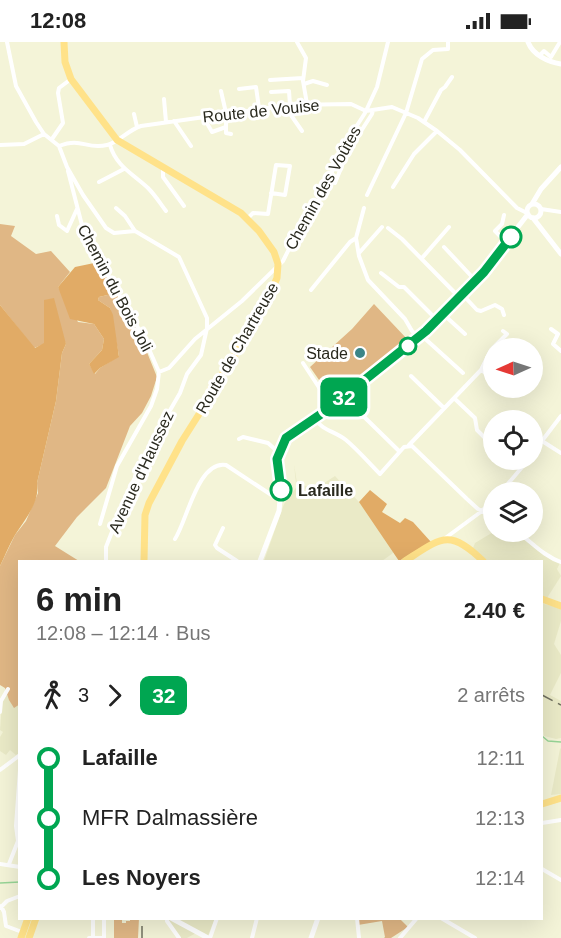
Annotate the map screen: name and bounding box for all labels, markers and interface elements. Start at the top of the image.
text: 12:08 [30,8,86,33]
street label: Route de Vouise [202,96,320,126]
street label: Chemin des Voûtes [282,123,364,253]
street label: Chemin du Bois Joli [74,222,156,354]
unlabelled marker [500,226,522,248]
street label: Route de Chartreuse [193,279,282,417]
unlabelled marker [399,337,417,355]
north arrow [483,338,543,398]
map controls [483,338,543,542]
place label: Stade [306,345,348,362]
marker: Stade [353,346,367,360]
line badge: 32 [317,378,371,416]
text: 32 [332,386,356,409]
street label: Avenue d'Haussez [105,408,177,536]
button: locate [483,410,543,470]
marker: Lafaille [270,479,292,501]
place label: Lafaille [298,482,353,499]
button: layers [483,482,543,542]
text: 6 min [36,581,122,618]
text: 2.40 € [464,598,525,623]
text: 12:08 – 12:14 · Bus [36,622,211,644]
icon: walk [36,679,69,712]
icon: forward [98,679,131,712]
text: 3 [78,684,89,706]
text: 32 [152,684,175,707]
text: 2 arrêts [457,684,525,706]
text: Lafaille [82,745,158,770]
text: 12:11 [476,747,525,769]
text: MFR Dalmassière [82,805,258,830]
text: 12:13 [475,807,525,829]
text: Les Noyers [82,865,201,890]
text: 12:14 [475,867,525,889]

